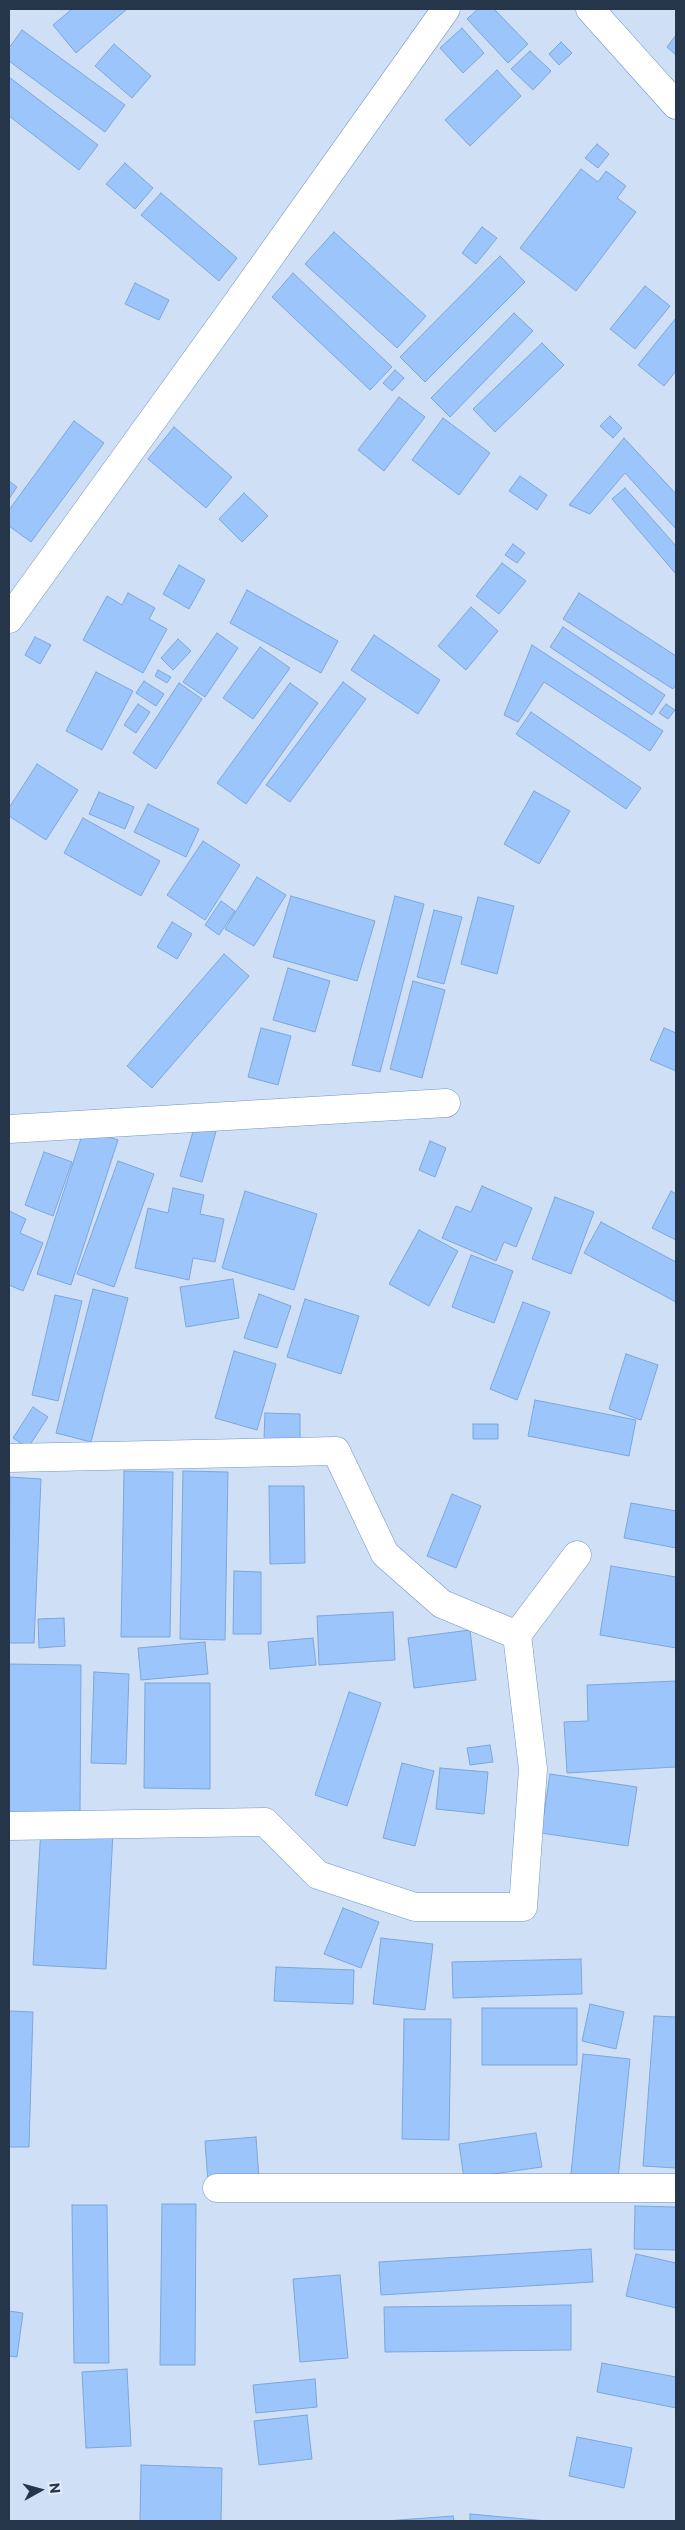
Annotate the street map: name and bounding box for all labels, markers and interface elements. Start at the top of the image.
north arrow [15,2465,65,2515]
text: N [46,2482,64,2494]

